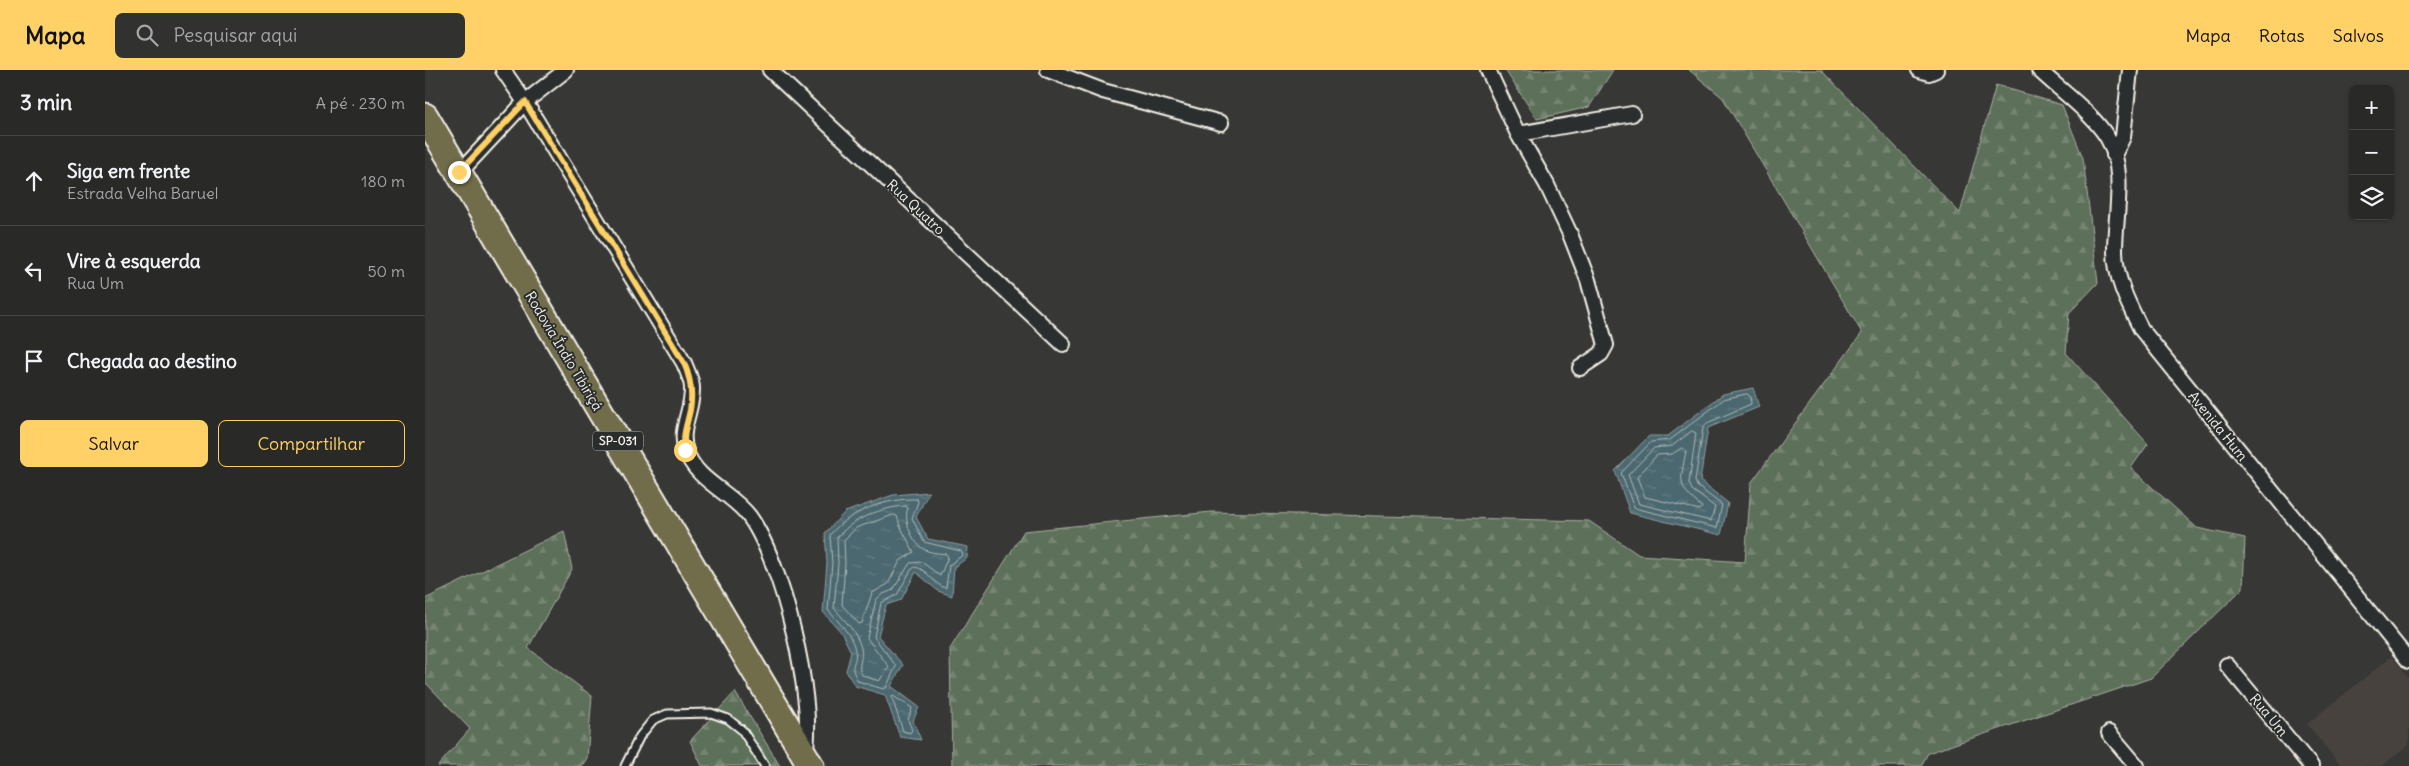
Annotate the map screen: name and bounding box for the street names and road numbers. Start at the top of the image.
street label: Rua Quatro [883,175,949,239]
street label: Rodovia Índio Tibiriçá [521,288,607,414]
street label: Avenida Hum [2184,387,2252,465]
road number: SP-031 [593,432,643,451]
street label: Rua Um [2246,690,2292,740]

